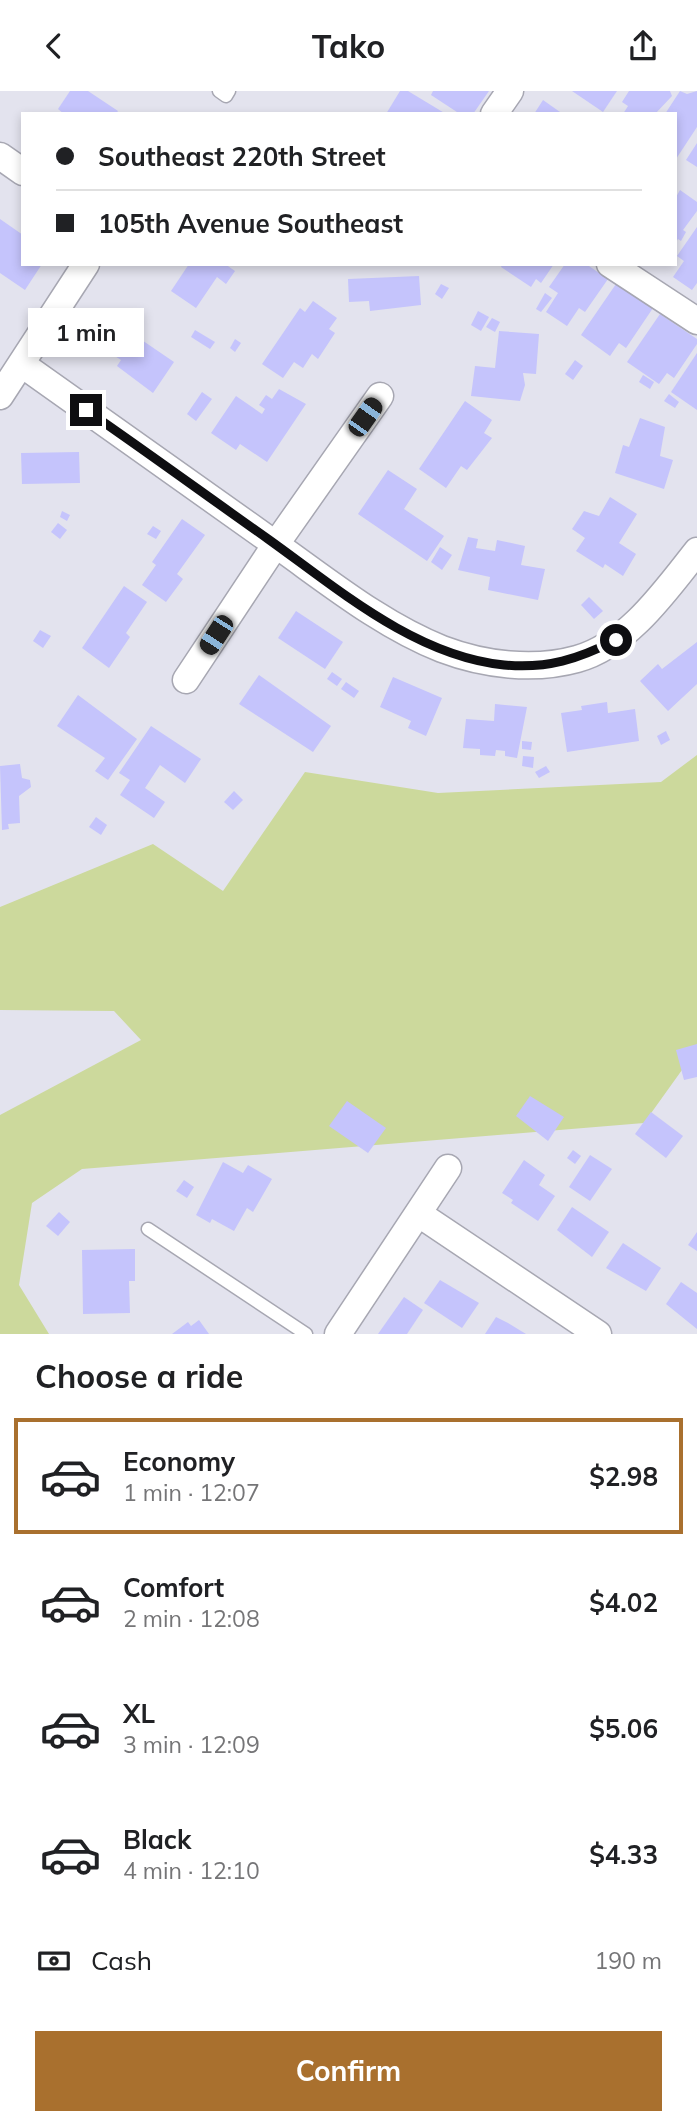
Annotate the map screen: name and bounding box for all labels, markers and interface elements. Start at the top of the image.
text: Tako [312,26,385,66]
icon: back [35,27,73,65]
icon: share [624,27,662,65]
text: Southeast 220th Street [98,140,386,173]
text: 105th Avenue Southeast [98,207,403,240]
callout: 1 min [28,309,144,357]
text: 1 min [56,318,116,347]
route end [70,394,102,426]
car [345,394,386,440]
car [196,612,237,658]
route start [600,624,632,656]
text: Choose a ride [35,1356,243,1396]
icon: car [39,1445,102,1508]
text: Economy [123,1445,235,1478]
text: $2.98 [589,1460,658,1493]
text: 1 min · 12:07 [123,1478,260,1507]
icon: car [39,1571,102,1634]
text: Comfort [123,1571,224,1604]
text: $4.02 [589,1586,658,1619]
text: 2 min · 12:08 [123,1604,260,1633]
icon: car [39,1697,102,1760]
text: XL [123,1697,155,1730]
text: $5.06 [589,1712,658,1745]
text: 3 min · 12:09 [123,1730,260,1759]
icon: car [39,1823,102,1886]
text: Black [123,1823,191,1856]
text: $4.33 [589,1838,658,1871]
text: 4 min · 12:10 [123,1856,260,1885]
icon: cash [35,1942,73,1980]
text: Cash [91,1944,152,1977]
text: 190 m [594,1946,662,1975]
button: Confirm [35,2031,662,2111]

